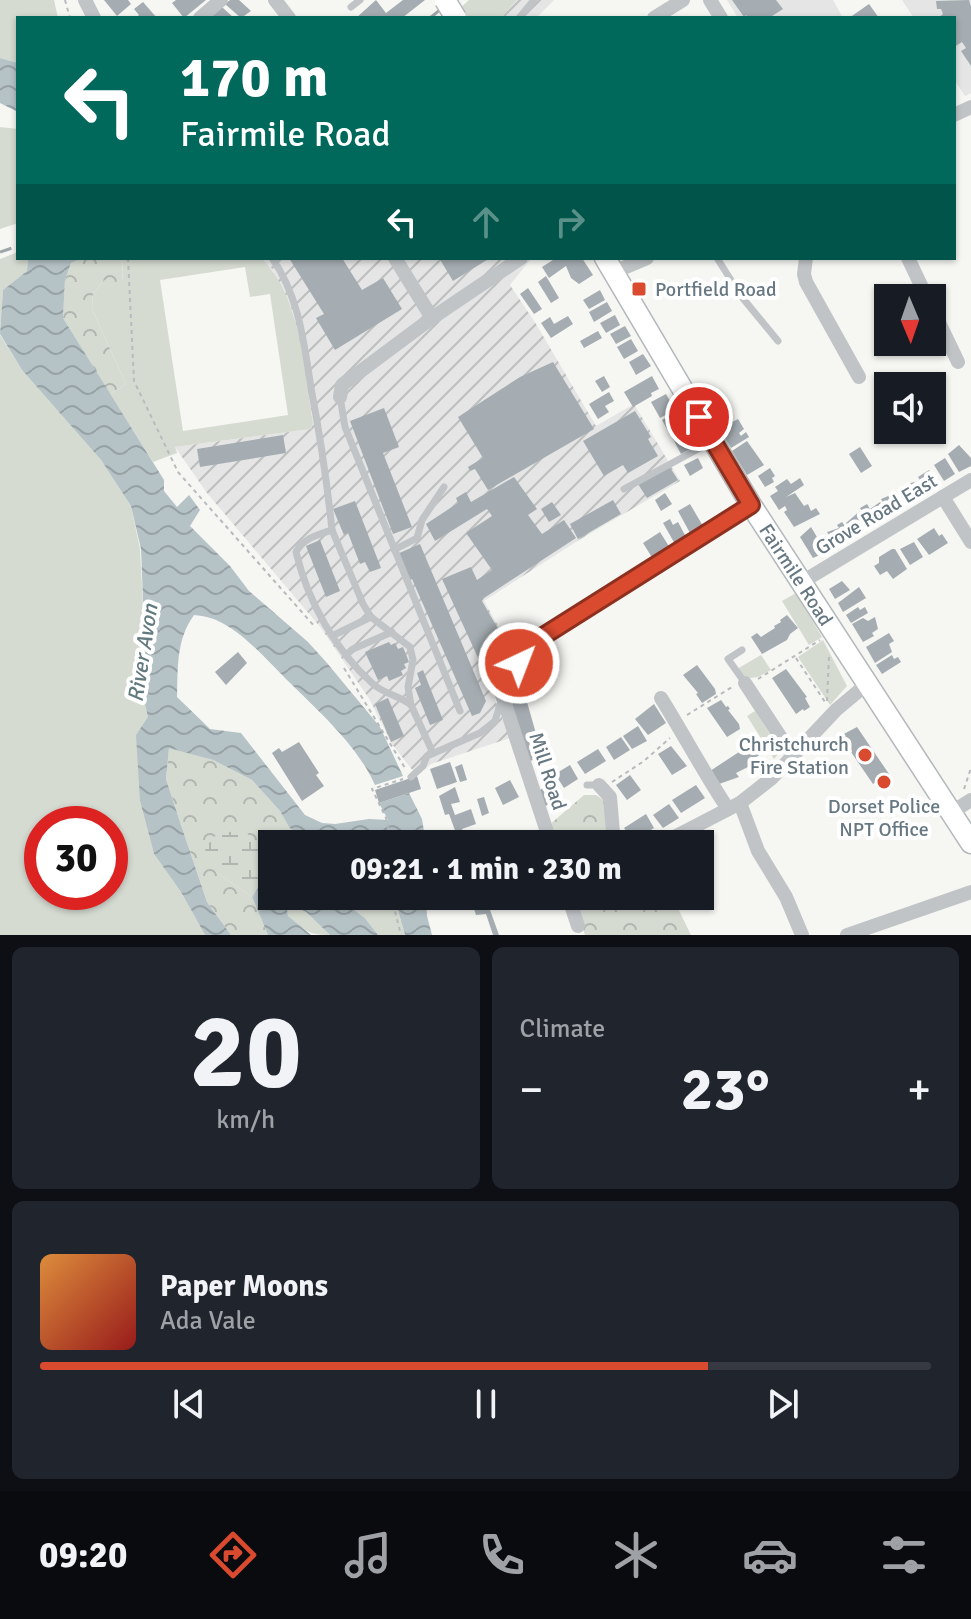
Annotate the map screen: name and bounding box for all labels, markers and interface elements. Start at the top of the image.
text: 170 m [180,43,328,112]
icon: left [48,48,152,152]
text: Fairmile Road [180,112,391,157]
icon: left [380,200,424,244]
icon: ahead [464,200,508,244]
icon: right [548,200,592,244]
place label: Portfield Road [655,277,777,302]
marker: Portfield Road [630,280,648,298]
north arrow [874,284,946,356]
map controls [874,284,946,444]
button: sound [874,372,946,444]
pin [665,383,733,451]
icon: arrive [677,395,721,439]
street label: Grove Road East [811,468,942,561]
street label: Fairmile Road [753,519,838,631]
water label: River Avon [121,601,164,704]
position arrow [477,621,561,705]
street label: Mill Road [523,729,572,813]
place label: Christchurch Fire Station [739,732,849,780]
marker: Christchurch Fire Station [856,746,874,764]
marker: Dorset Police NPT Office [875,773,893,791]
place label: Dorset Police NPT Office [828,794,940,842]
speed limit sign: 30 [24,806,128,910]
text: 09:21 · 1 min · 230 m [350,851,622,888]
text: 20 [190,988,302,1116]
text: Climate [520,1013,605,1045]
text: 23° [681,1053,770,1127]
text: − [520,1063,543,1117]
text: + [907,1063,931,1117]
text: km/h [216,1104,275,1136]
text: Paper Moons [160,1268,328,1305]
text: Ada Vale [160,1305,256,1337]
icon: previous [167,1382,211,1426]
icon: pause [464,1382,508,1426]
icon: next [761,1382,805,1426]
icon: directions [205,1527,261,1583]
icon: music [340,1527,396,1583]
icon: phone [474,1527,530,1583]
icon: climate [608,1527,664,1583]
icon: car [742,1527,798,1583]
icon: filters [876,1527,932,1583]
text: 09:20 [39,1533,127,1578]

